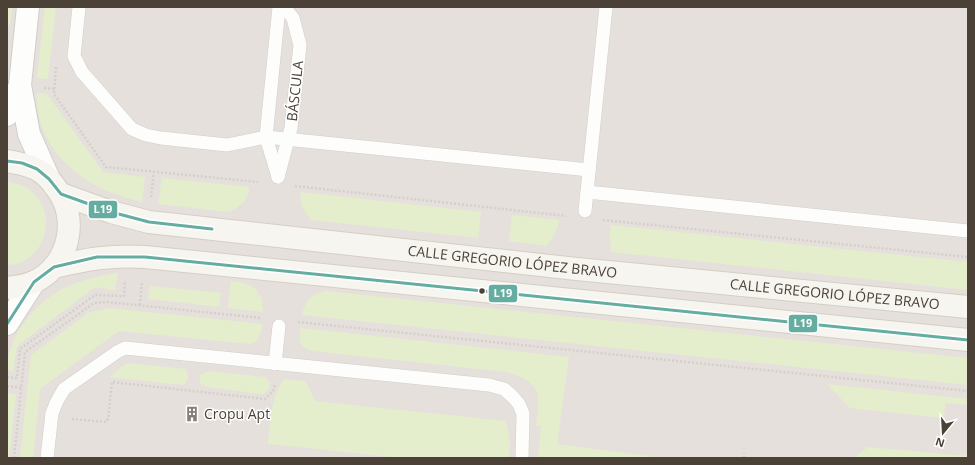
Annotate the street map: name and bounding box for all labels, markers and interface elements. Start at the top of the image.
street label: BÁSCULA [282,60,307,122]
line badge: L19 [88,200,118,219]
text: L19 [94,201,112,216]
street label: CALLE GREGORIO LÓPEZ BRAVO [407,240,618,282]
street label: CALLE GREGORIO LÓPEZ BRAVO [729,274,941,313]
line badge: L19 [488,284,518,303]
text: L19 [494,285,512,300]
unlabelled marker [477,286,487,296]
line badge: L19 [788,314,818,333]
text: L19 [794,315,812,330]
place label: Cropu Apt [204,404,270,423]
building icon: Cropu Apt [183,405,201,423]
north arrow [923,413,963,453]
text: N [933,434,946,452]

